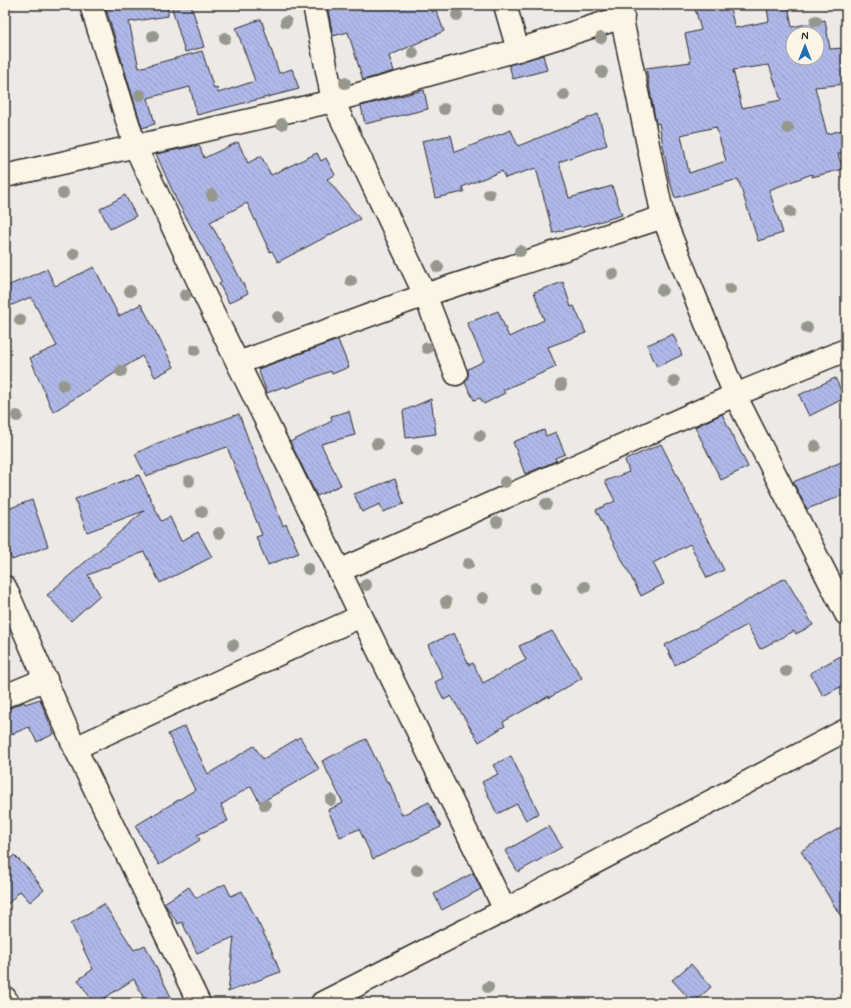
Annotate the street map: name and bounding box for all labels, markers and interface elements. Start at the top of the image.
north arrow [785,26,825,66]
text: N [801,30,809,44]

